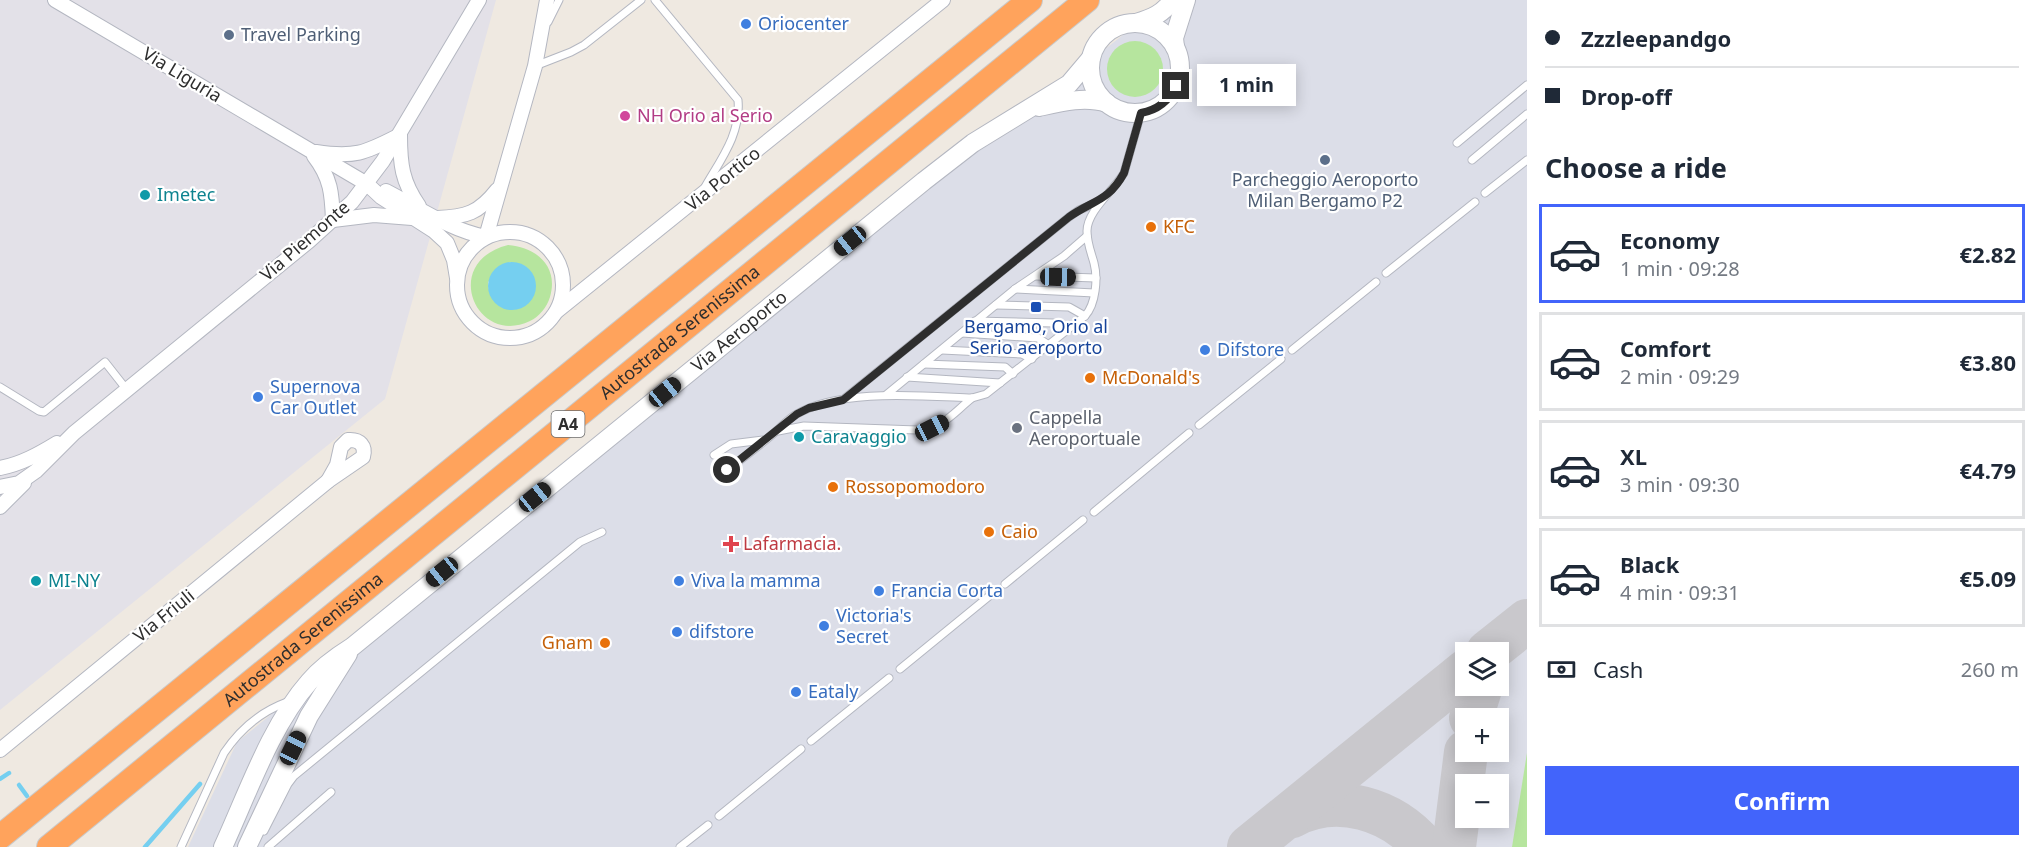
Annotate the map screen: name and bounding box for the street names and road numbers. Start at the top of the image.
street label: Via Liguria [138,41,227,107]
street label: Via Portico [680,141,765,216]
street label: Via Piemonte [254,195,354,286]
street label: Autostrada Serenissima [594,259,764,404]
street label: Via Aeroporto [686,285,792,377]
road number: A4 [552,411,584,437]
street label: Autostrada Serenissima [217,566,388,711]
street label: Via Friuli [128,583,199,647]

